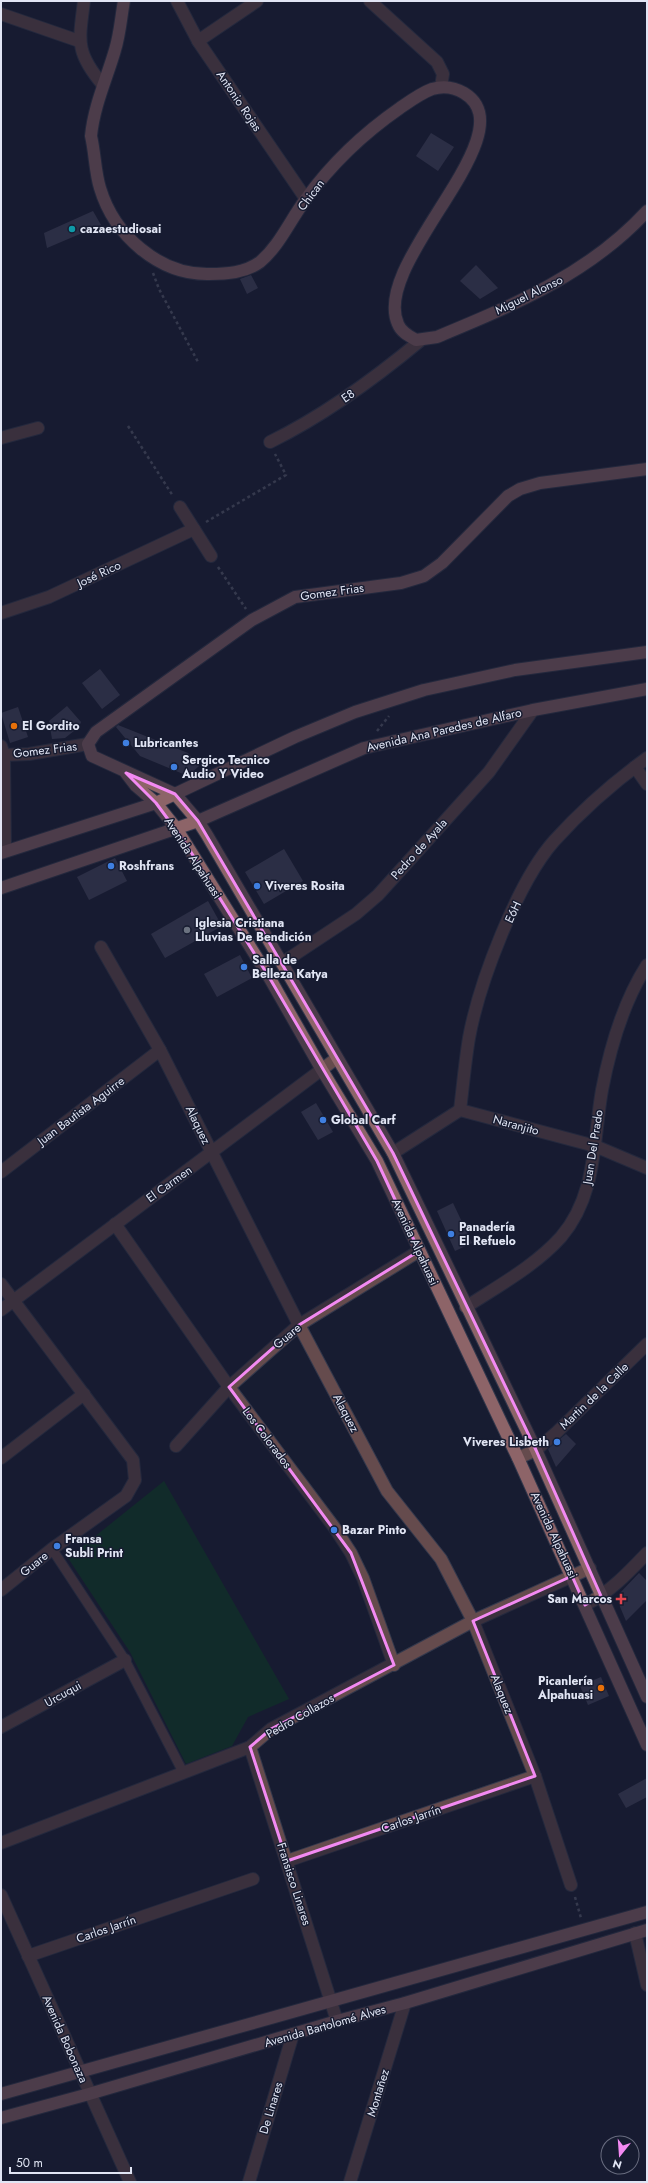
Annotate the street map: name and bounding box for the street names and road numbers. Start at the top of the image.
street label: Antonio Rojas [212,67,266,135]
street label: Chican [293,175,329,215]
street label: Miguel Alonso [492,271,566,319]
street label: E8 [337,385,359,407]
street label: José Rico [72,556,124,593]
street label: Gomez Frias [299,579,365,605]
street label: Avenida Ana Paredes de Alfaro [365,703,524,757]
street label: Gomez Frias [12,737,78,763]
street label: Avenida Alpahuasi [160,814,226,902]
street label: Pedro de Ayala [387,814,452,884]
street label: E6H [500,898,526,926]
street label: Juan Bautista Aguirre [32,1072,128,1151]
street label: Alaquez [181,1103,215,1148]
street label: Juan Del Prado [578,1108,608,1188]
street label: Naranjito [491,1110,541,1140]
street label: El Carmen [142,1161,196,1207]
street label: Avenida Alpahuasi [387,1196,443,1288]
street label: Guare [269,1319,305,1353]
street label: Martin de la Calle [555,1358,633,1434]
street label: Alaquez [328,1391,364,1436]
street label: Los Colorados [238,1404,296,1473]
street label: Avenida Alpahuasi [526,1489,582,1581]
street label: Guare [16,1547,52,1581]
street label: Alaquez [486,1672,518,1717]
street label: Urcuqui [41,1676,85,1712]
street label: Pedro Collazos [263,1689,338,1743]
street label: Carlos Jarrín [379,1800,443,1838]
street label: Fransisco Linares [272,1840,316,1928]
street label: Carlos Jarrín [74,1910,138,1948]
street label: Avenida Bobonaza [38,1992,92,2086]
street label: Avenida Bartolomé Alves [262,2000,388,2052]
street label: Montañez [362,2066,394,2119]
street label: De Linares [255,2080,287,2136]

